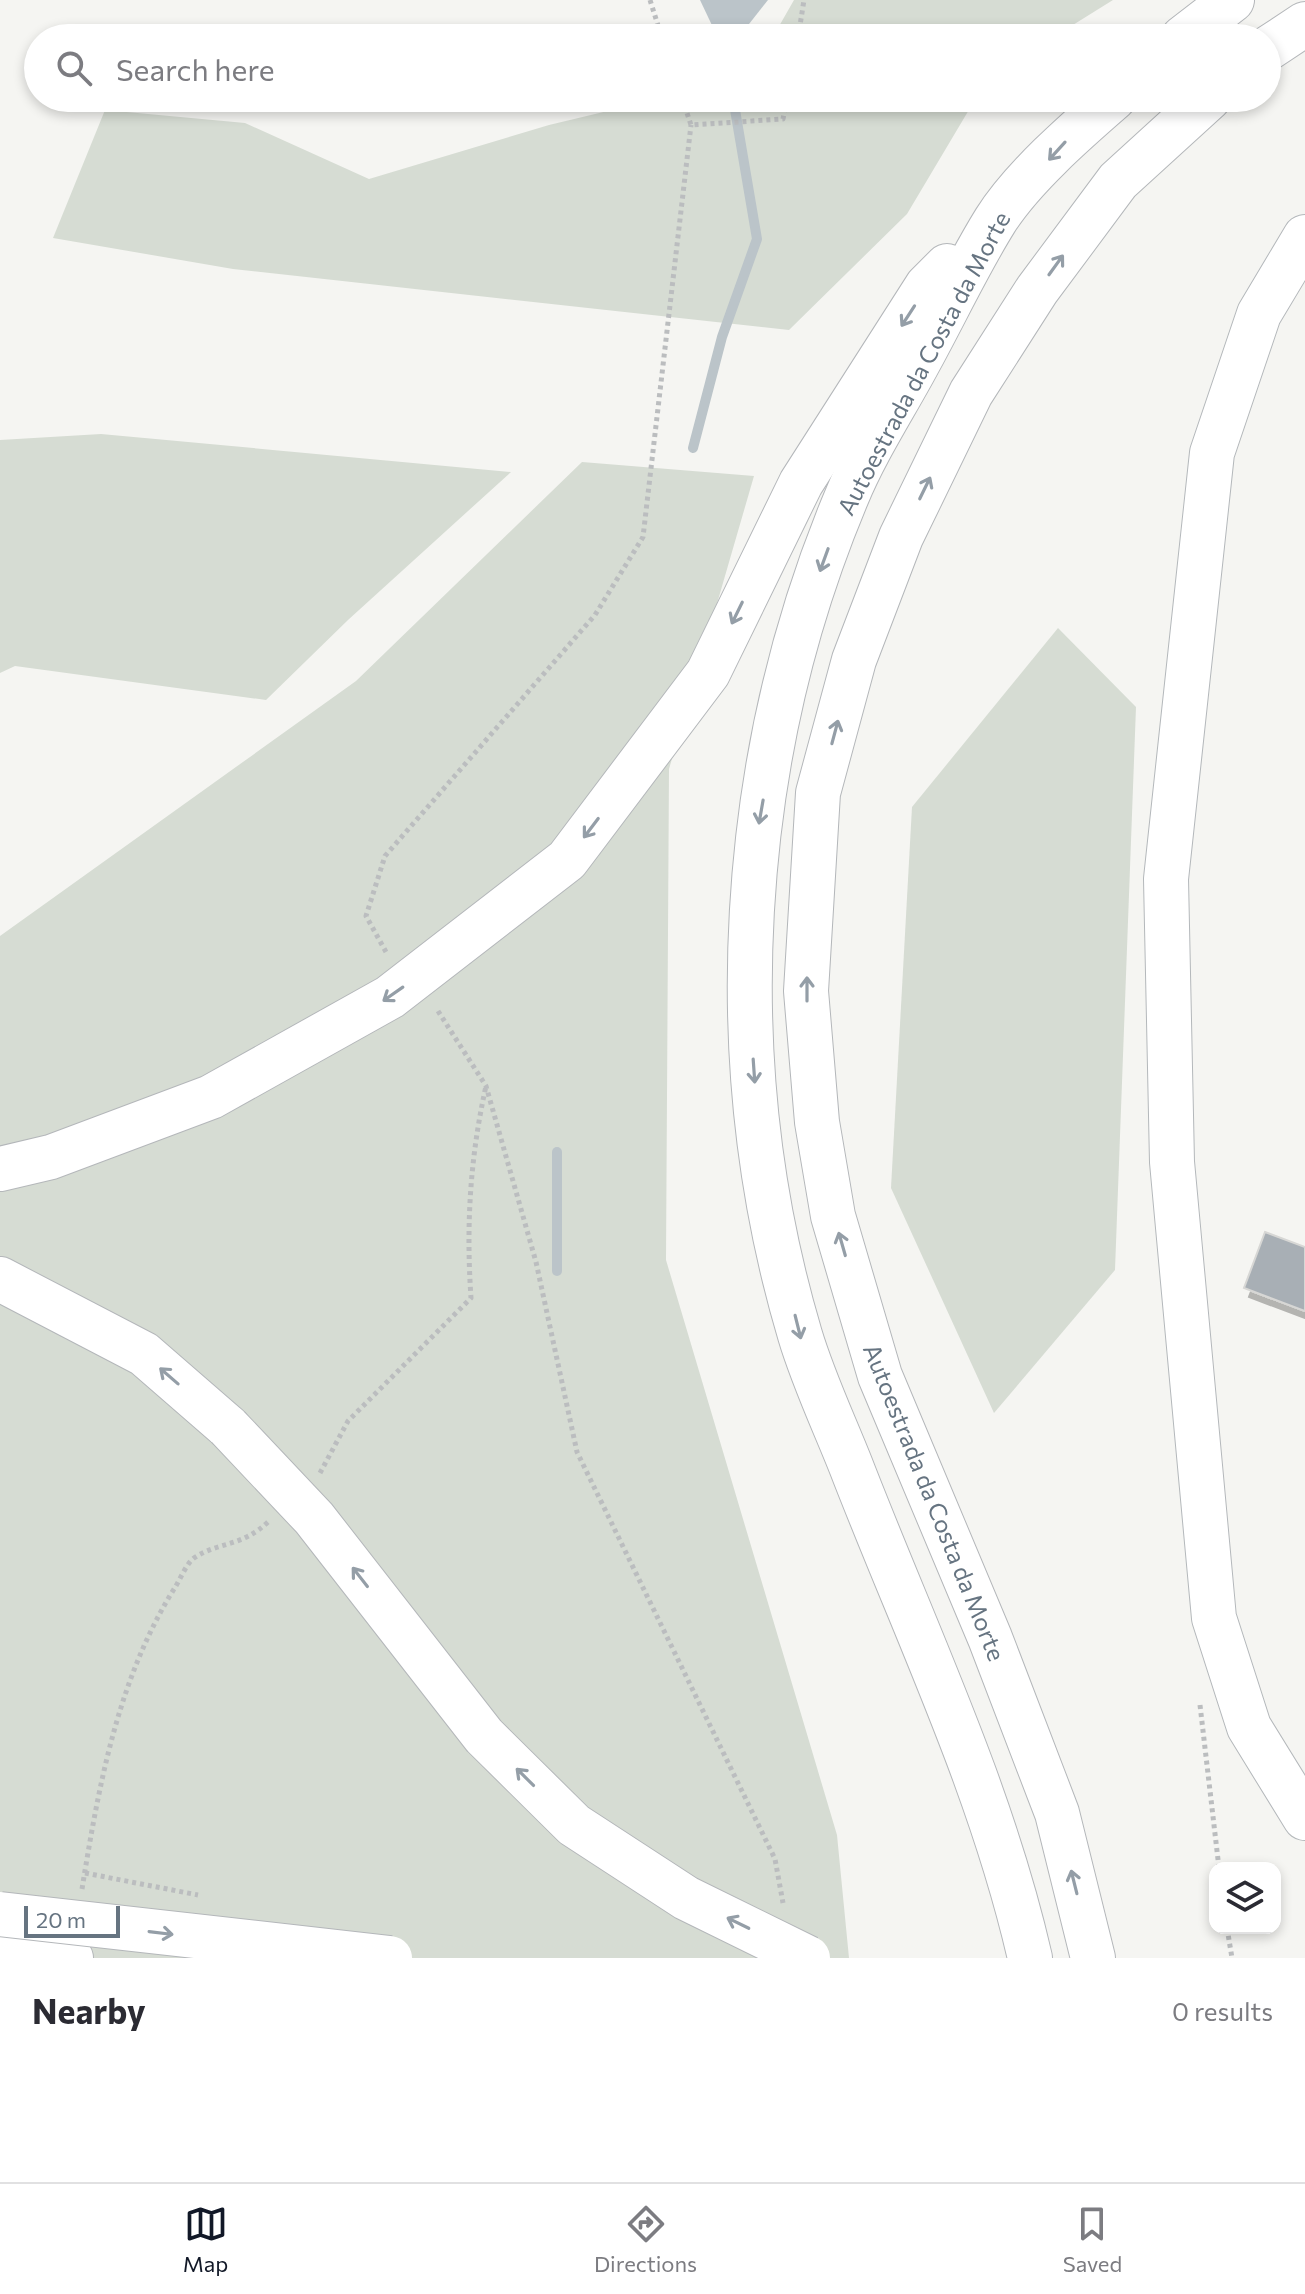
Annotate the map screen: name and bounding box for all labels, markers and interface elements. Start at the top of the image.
search box [24,24,1281,112]
icon: search [52,46,96,90]
text: Search here [116,50,275,87]
one-way arrow [1048,140,1066,160]
street label: Autoestrada da Costa da Morte [830,206,1016,520]
one-way arrow [1048,254,1065,276]
one-way arrow [900,304,916,327]
one-way arrow [918,477,933,501]
one-way arrow [815,548,830,573]
one-way arrow [729,601,744,625]
one-way arrow [828,719,843,745]
one-way arrow [752,799,767,824]
one-way arrow [583,816,599,838]
one-way arrow [799,976,815,1003]
one-way arrow [382,986,404,1002]
one-way arrow [747,1057,762,1084]
one-way arrow [833,1232,848,1258]
one-way arrow [792,1314,807,1340]
street label: Autoestrada da Costa da Morte [858,1339,1012,1665]
one-way arrow [160,1367,180,1385]
one-way arrow [351,1567,368,1588]
one-way arrow [516,1768,535,1787]
map controls [1209,1862,1281,1934]
button: layers [1209,1862,1281,1934]
one-way arrow [1066,1870,1081,1896]
scale bar [24,1902,120,1938]
text: 20 m [36,1906,86,1933]
one-way arrow [727,1915,751,1931]
one-way arrow [147,1925,174,1940]
text: Nearby [32,1989,146,2031]
text: 0 results [1172,1995,1273,2026]
tab: Map [183,2202,228,2277]
tab: Directions [594,2202,697,2277]
tab: Saved [1063,2202,1122,2277]

